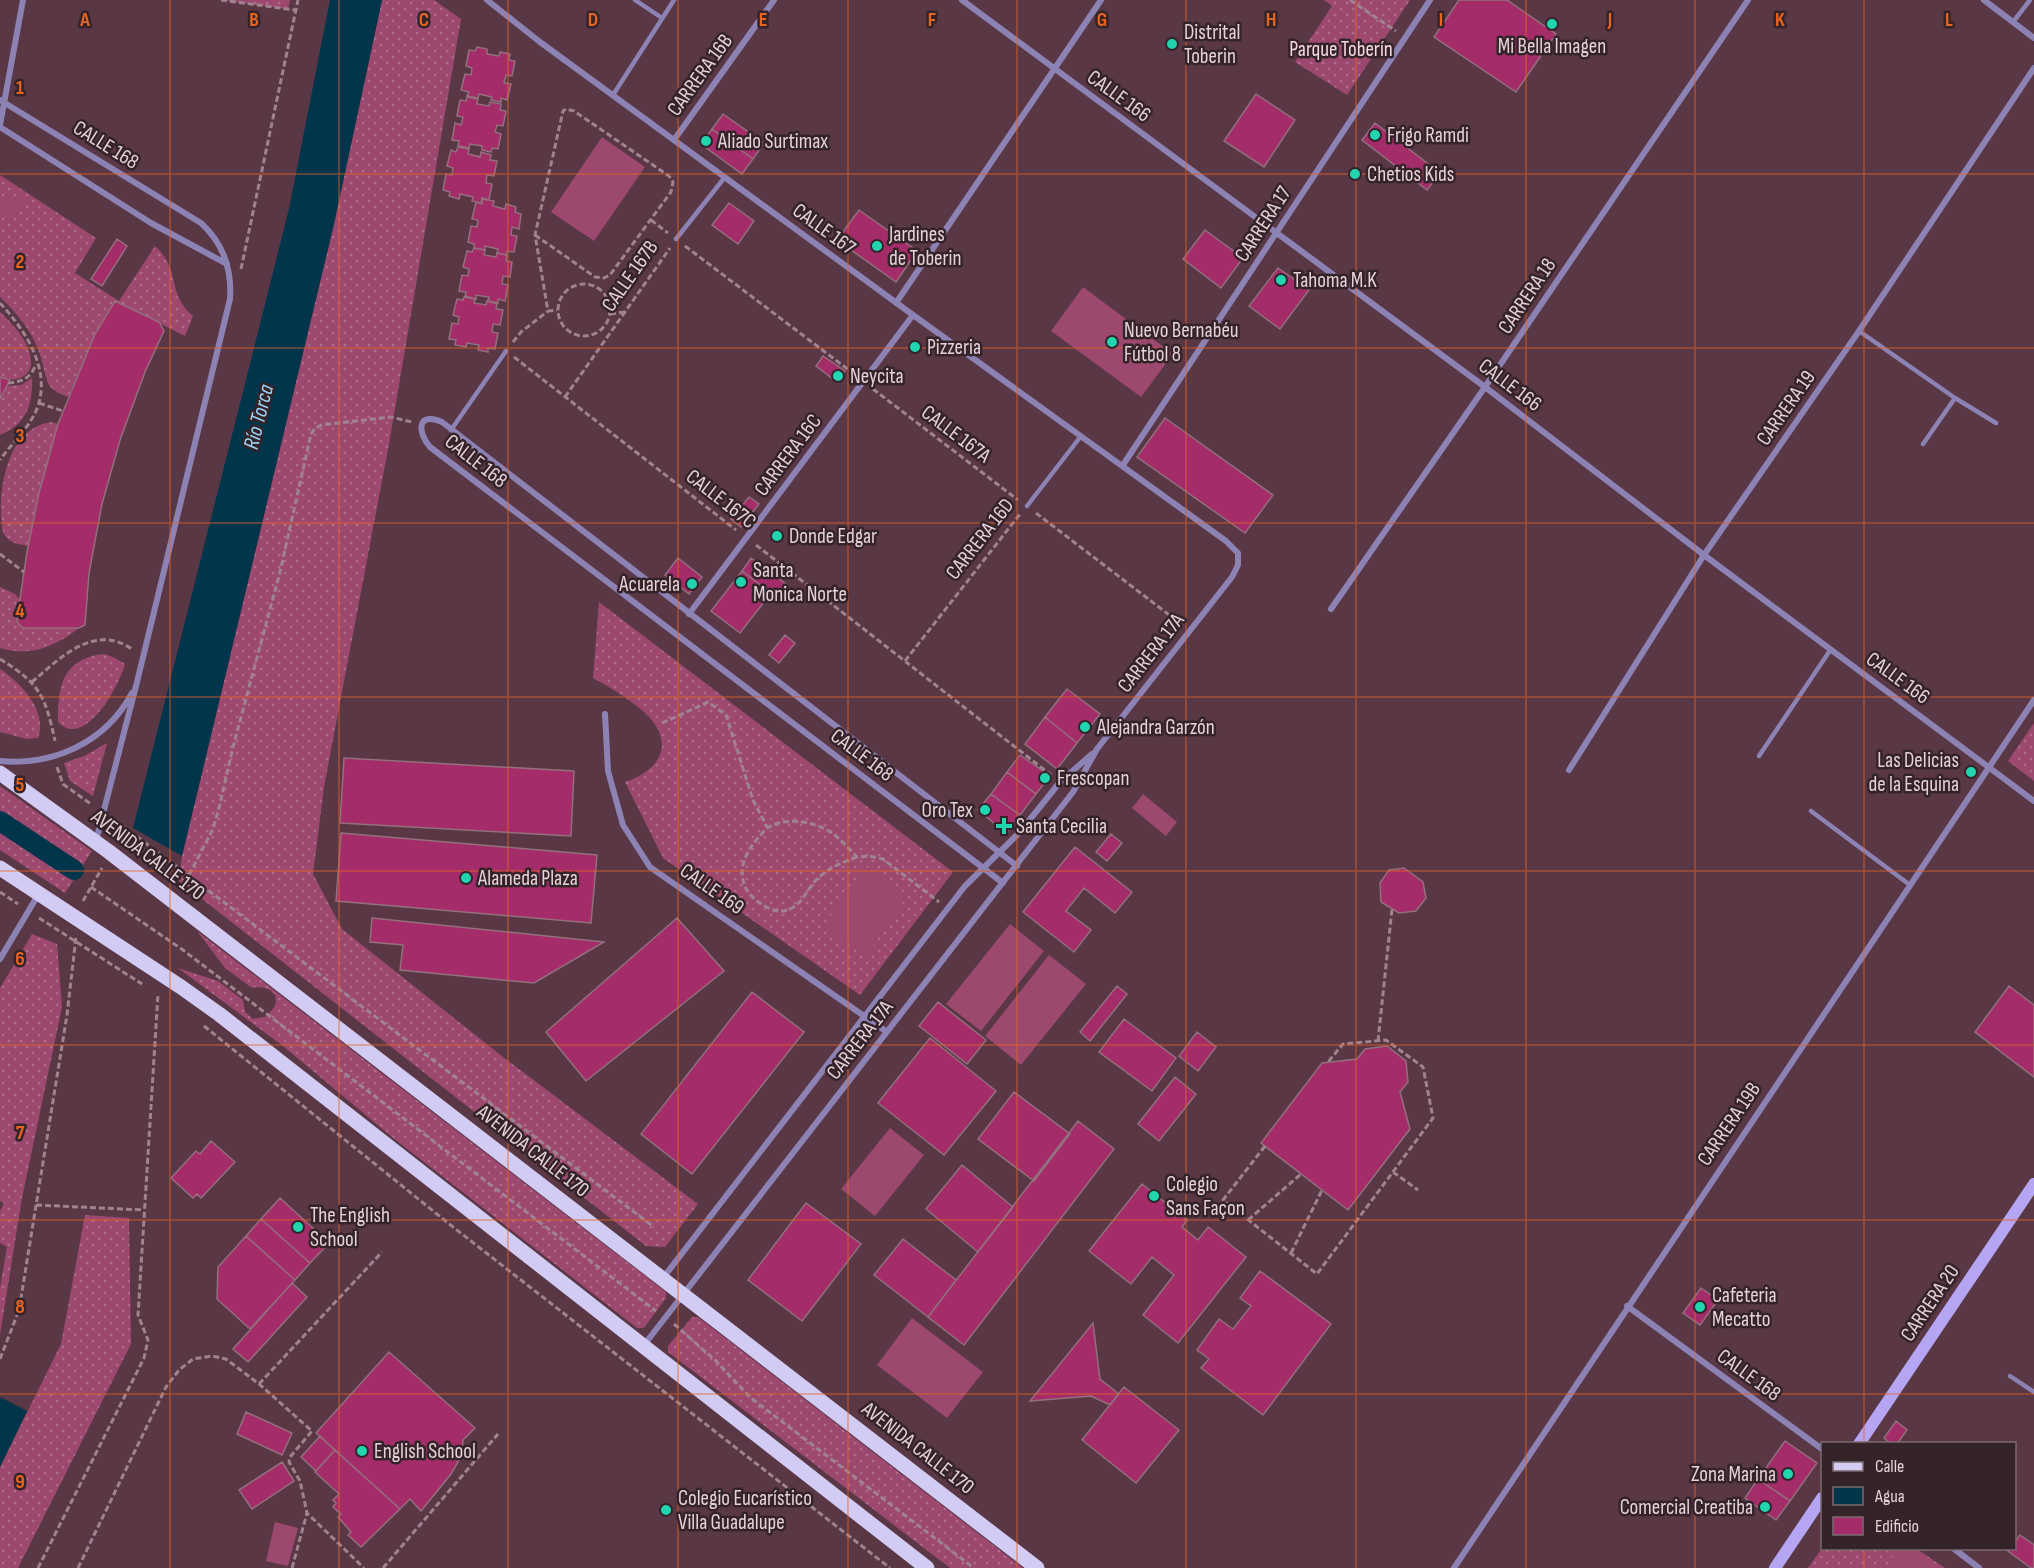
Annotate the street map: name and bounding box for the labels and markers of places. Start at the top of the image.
marker: Mi Bella Imagen [1545,17,1559,31]
place label: Distrital Toberin [1184,20,1240,69]
place label: Mi Bella Imagen [1498,34,1606,59]
marker: Distrital Toberin [1165,37,1179,51]
place label: Frigo Ramdi [1387,123,1469,148]
marker: Frigo Ramdi [1368,128,1382,142]
place label: Aliado Surtimax [717,129,828,154]
marker: Aliado Surtimax [699,134,713,148]
place label: Chetios Kids [1367,162,1454,187]
marker: Chetios Kids [1348,167,1362,181]
place label: Jardines de Toberin [888,222,961,271]
marker: Jardines de Toberin [870,239,884,253]
place label: Tahoma M.K [1293,268,1377,293]
marker: Tahoma M.K [1274,273,1288,287]
place label: Nuevo Bernabéu Fútbol 8 [1124,318,1239,367]
place label: Pizzeria [927,335,981,360]
marker: Nuevo Bernabéu Fútbol 8 [1105,335,1119,349]
marker: Pizzeria [908,340,922,354]
place label: Neycita [850,364,904,389]
marker: Neycita [831,369,845,383]
place label: Donde Edgar [789,524,877,549]
marker: Donde Edgar [770,529,784,543]
place label: Santa Monica Norte [753,558,847,607]
place label: Acuarela [618,572,680,597]
marker: Santa Monica Norte [734,575,748,589]
marker: Acuarela [685,577,699,591]
place label: Alejandra Garzón [1096,715,1215,740]
marker: Alejandra Garzón [1078,720,1092,734]
place label: Las Delicias de la Esquina [1868,748,1959,797]
marker: Las Delicias de la Esquina [1964,765,1978,779]
place label: Frescopan [1057,766,1129,791]
marker: Frescopan [1038,771,1052,785]
place label: Oro Tex [922,798,973,823]
marker: Oro Tex [978,803,992,817]
place label: Santa Cecilia [1016,814,1107,839]
marker: Santa Cecilia [997,819,1011,833]
place label: Alameda Plaza [477,866,578,891]
marker: Alameda Plaza [459,871,473,885]
place label: Colegio Sans Façon [1166,1172,1245,1221]
marker: Colegio Sans Façon [1147,1189,1161,1203]
place label: The English School [310,1203,390,1252]
marker: The English School [291,1220,305,1234]
place label: Cafeteria Mecatto [1712,1283,1777,1332]
marker: Cafeteria Mecatto [1693,1300,1707,1314]
place label: English School [374,1439,476,1464]
marker: English School [355,1444,369,1458]
place label: Zona Marina [1691,1462,1776,1487]
marker: Zona Marina [1781,1467,1795,1481]
place label: Colegio Eucarístico Villa Guadalupe [678,1486,812,1535]
place label: Comercial Creatiba [1620,1495,1753,1520]
marker: Comercial Creatiba [1758,1500,1772,1514]
marker: Colegio Eucarístico Villa Guadalupe [659,1503,673,1517]

